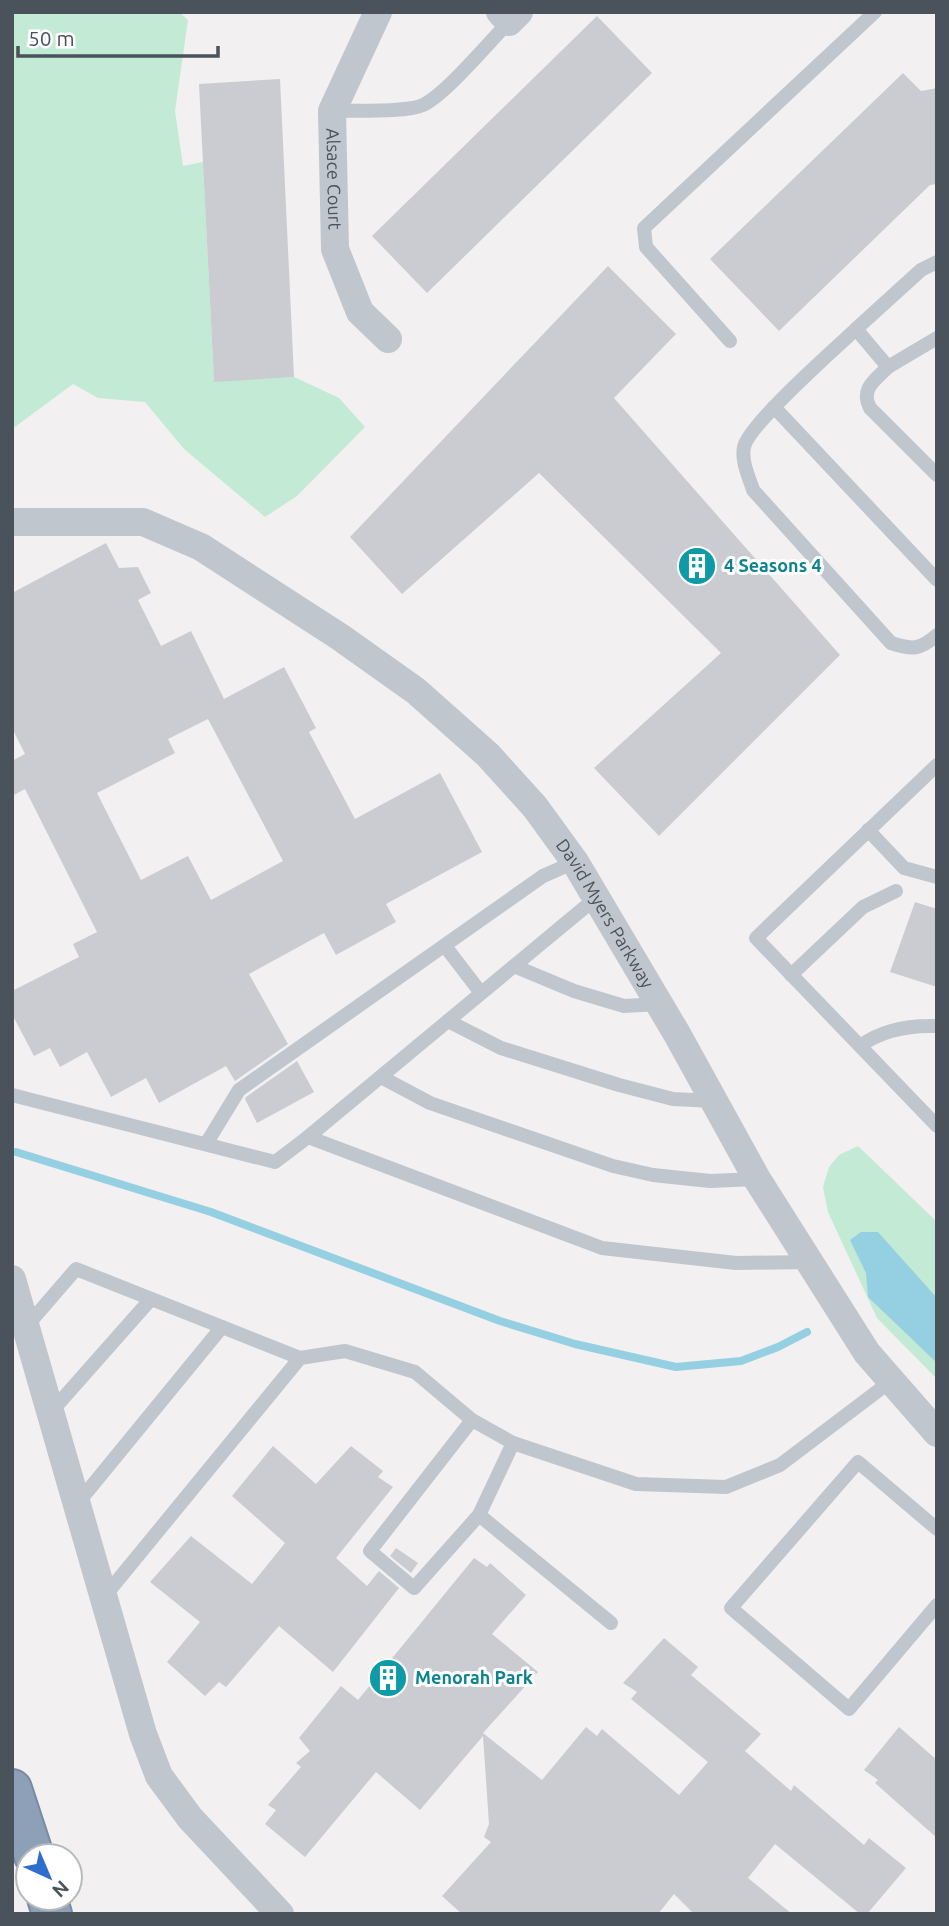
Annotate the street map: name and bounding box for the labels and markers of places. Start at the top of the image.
building icon: 4 Seasons 4 [676,545,718,587]
place label: 4 Seasons 4 [724,555,822,575]
building icon: Menorah Park [367,1657,409,1699]
place label: Menorah Park [415,1667,533,1687]

